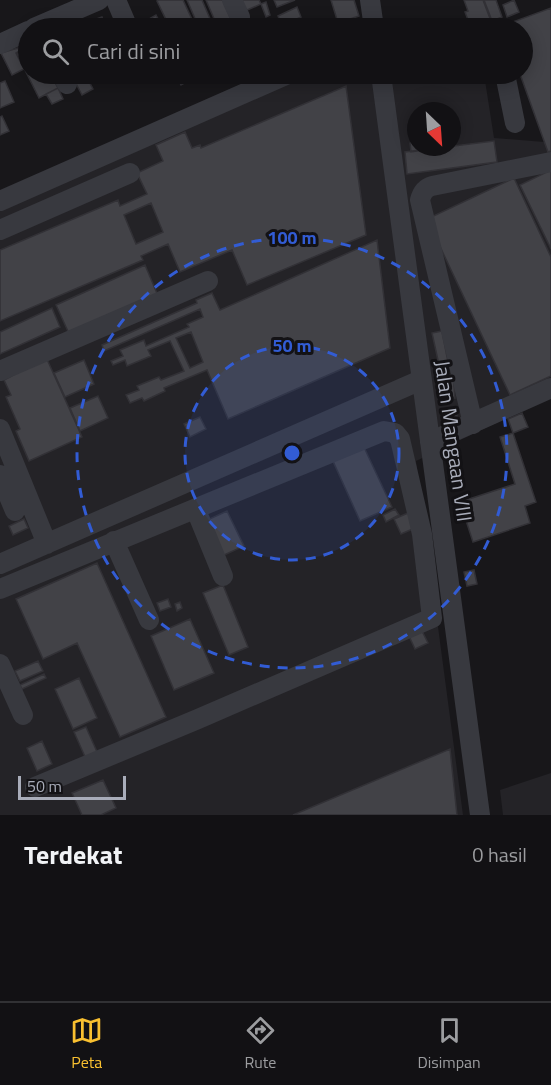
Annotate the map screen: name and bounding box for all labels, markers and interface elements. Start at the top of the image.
search box [18,18,533,84]
text: Cari di sini [87,34,180,68]
icon: search [39,35,72,68]
north arrow [407,102,461,156]
text: 100 m [267,224,317,251]
text: 50 m [272,332,312,359]
street label: Jalan Mangaan VIII [427,358,481,524]
centre of rings [282,443,302,463]
scale bar [18,773,126,800]
text: 50 m [27,774,62,798]
text: Terdekat [24,835,123,874]
text: 0 hasil [472,839,527,870]
tab: Peta [70,1014,103,1074]
tab: Rute [244,1014,277,1074]
tab: Disimpan [417,1014,481,1074]

